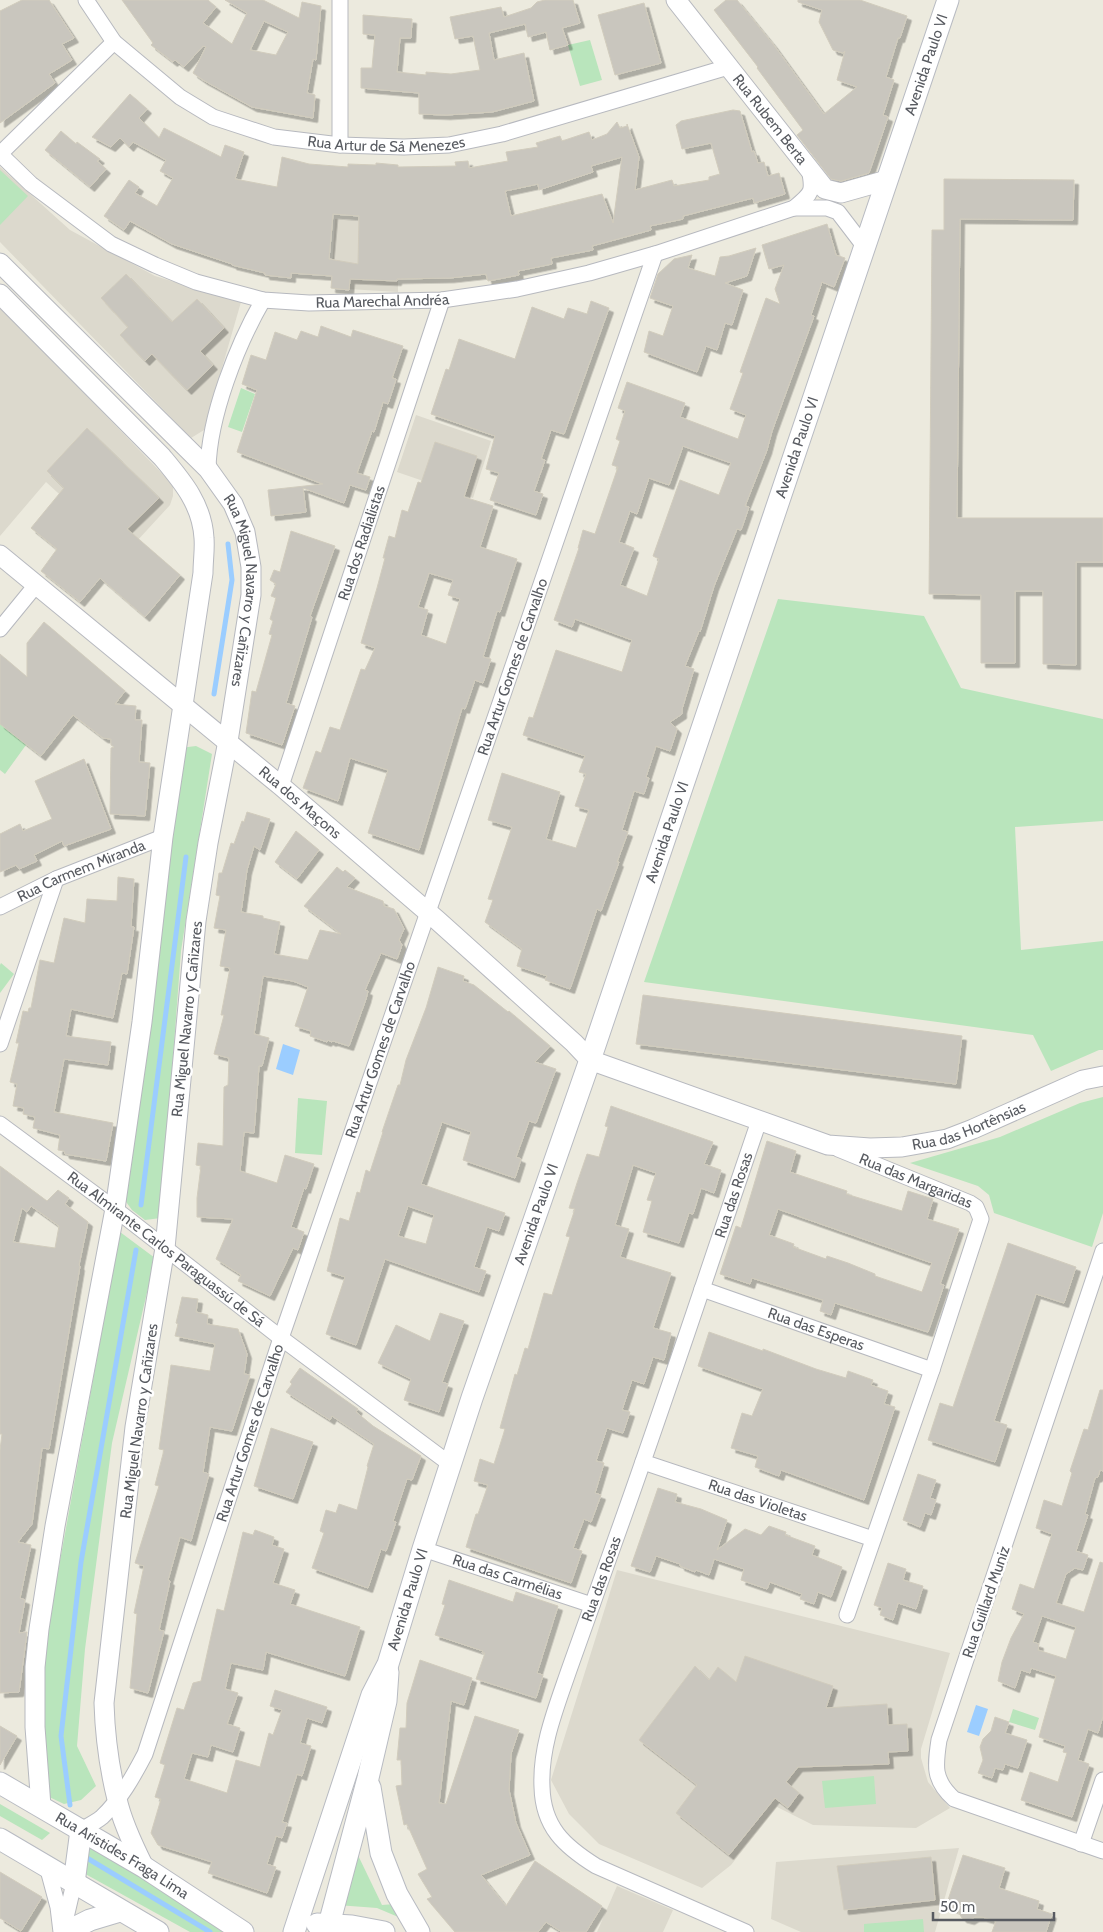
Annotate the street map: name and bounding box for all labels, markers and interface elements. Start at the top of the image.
street label: Avenida Paulo VI [901,12,952,118]
street label: Rua Rubem Berta [729,70,812,169]
street label: Rua Artur de Sá Menezes [307,132,467,156]
street label: Rua Marechal Andréa [315,290,451,312]
street label: Avenida Paulo VI [771,394,822,500]
street label: Rua dos Radialistas [334,483,389,603]
street label: Rua Miguel Navarro y Cañizares [220,490,260,688]
street label: Rua Artur Gomes de Carvalho [474,576,551,758]
street label: Rua dos Maçons [255,763,345,843]
street label: Avenida Paulo VI [642,779,692,885]
street label: Rua Carmem Miranda [14,836,148,906]
street label: Rua Miguel Navarro y Cañizares [168,920,206,1118]
street label: Rua Artur Gomes de Carvalho [342,959,419,1141]
street label: Rua das Hortênsias [911,1098,1028,1154]
street label: Rua das Rosas [711,1150,757,1240]
street label: Rua das Margaridas [856,1150,975,1212]
street label: Avenida Paulo VI [510,1161,562,1267]
street label: Rua Almirante Carlos Paraguassú de Sá [64,1168,269,1331]
street label: Rua das Esperas [765,1304,867,1354]
street label: Rua Miguel Navarro y Cañizares [116,1322,162,1520]
street label: Rua Artur Gomes de Carvalho [212,1342,287,1524]
street label: Rua das Violetas [706,1475,810,1525]
street label: Rua das Rosas [578,1534,625,1624]
street label: Rua Guillard Muniz [958,1544,1014,1660]
street label: Avenida Paulo VI [384,1546,432,1652]
street label: Rua das Carmélias [450,1550,565,1604]
street label: Rua Aristides Fraga Lima [52,1808,193,1903]
scale bar [933,1890,1054,1922]
text: 50 m [940,1898,975,1916]

